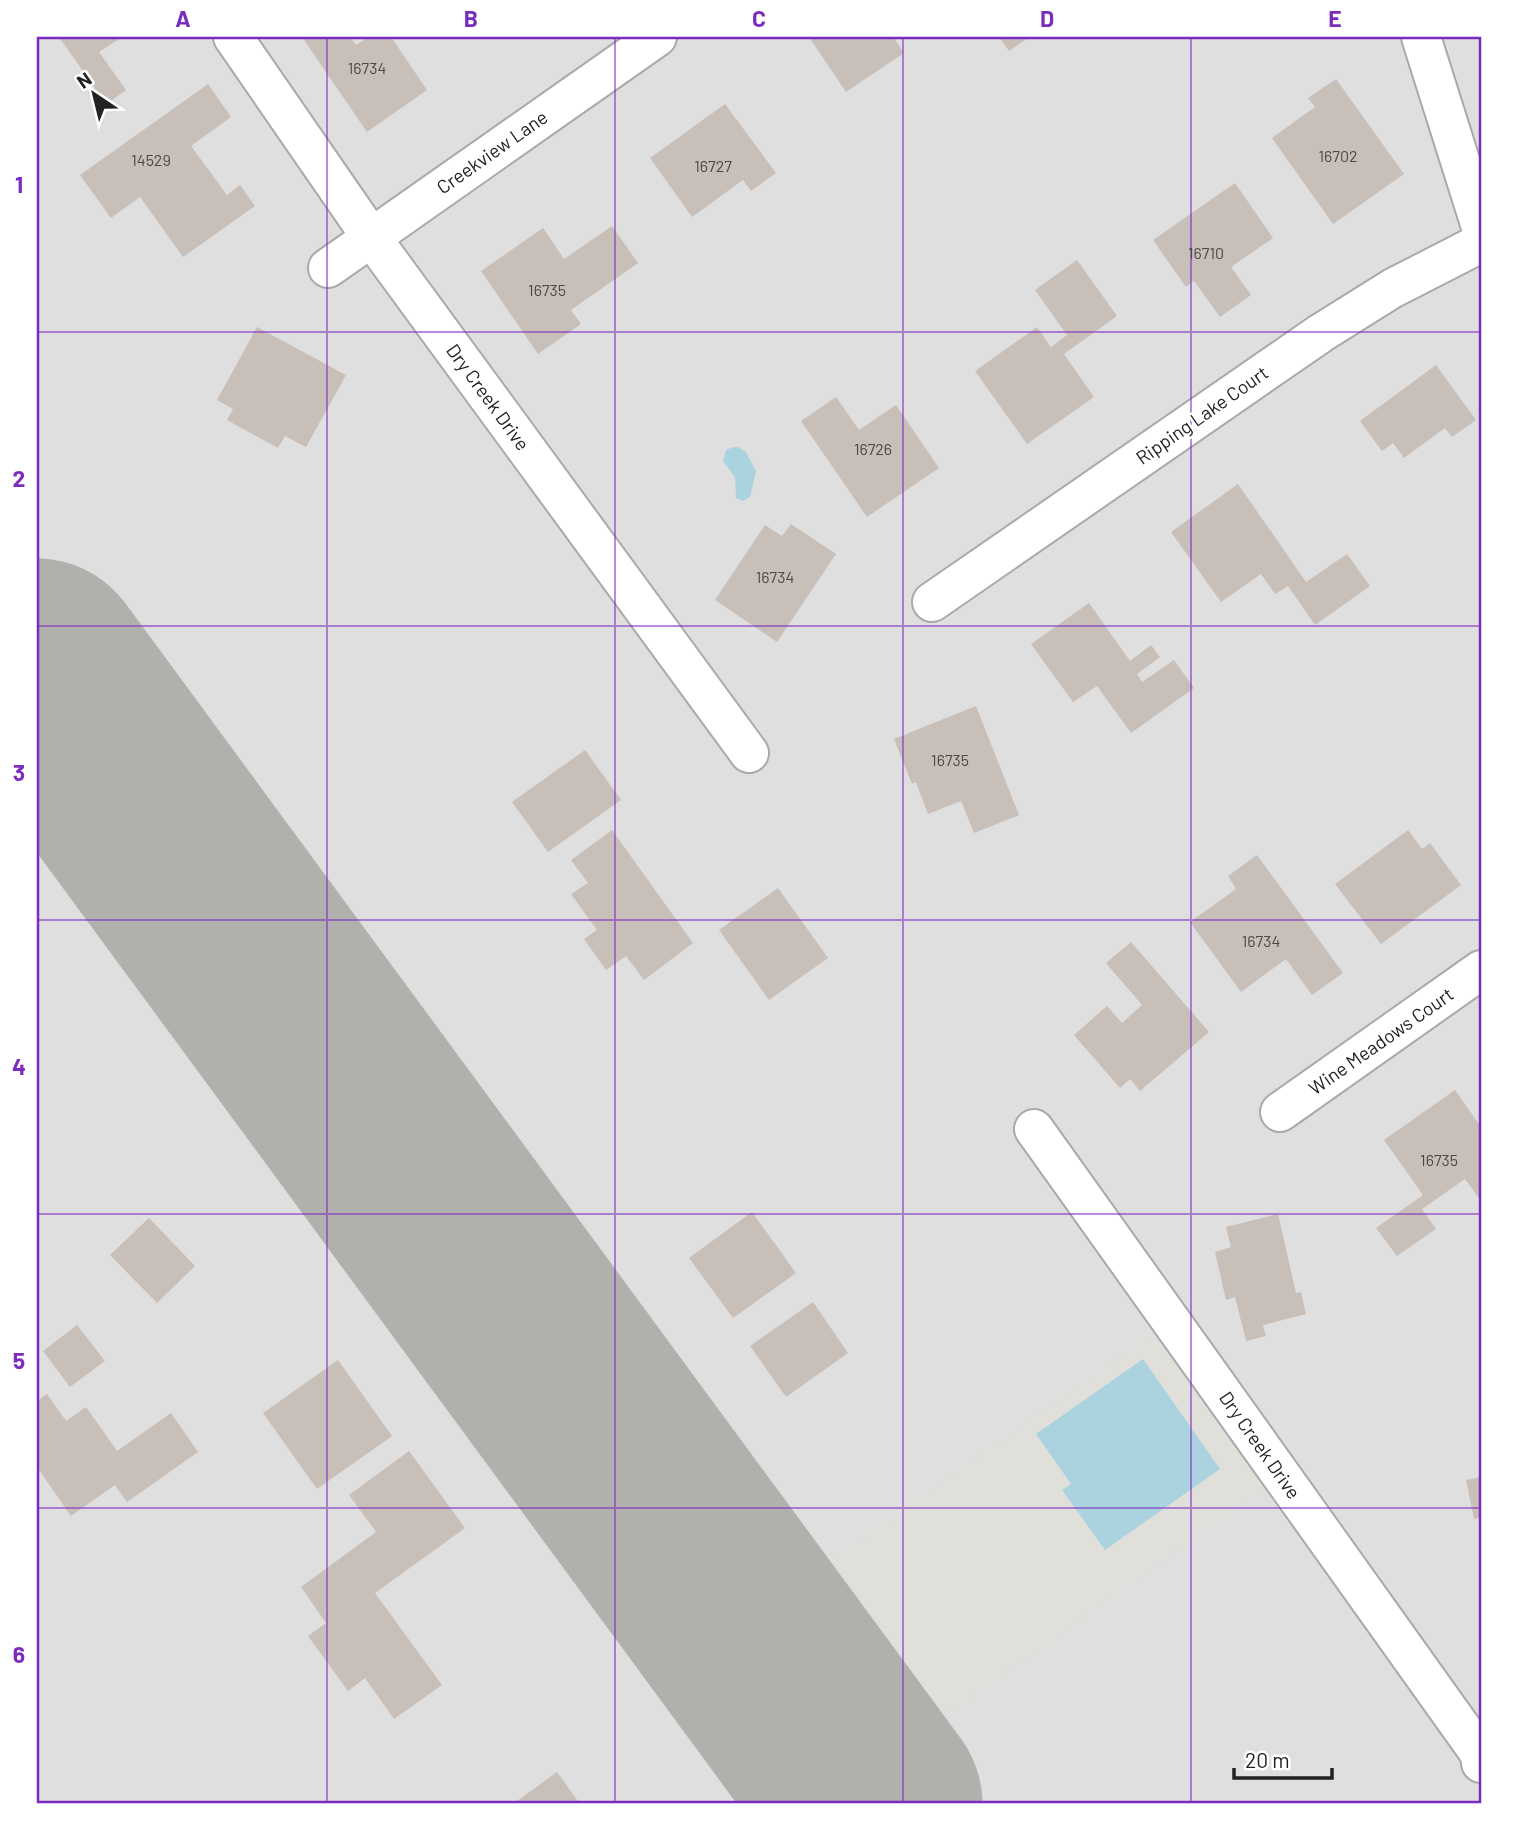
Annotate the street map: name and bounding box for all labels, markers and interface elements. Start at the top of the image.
text: A [175,4,191,32]
text: B [464,4,478,32]
text: C [752,4,766,32]
text: D [1040,4,1054,32]
text: E [1328,4,1342,32]
house number: 16734 [348,58,386,77]
north arrow [60,60,130,130]
text: N [72,67,96,93]
street label: Creekview Lane [432,105,552,198]
house number: 16702 [1318,146,1358,165]
house number: 14529 [131,150,171,169]
house number: 16727 [694,156,732,175]
text: 1 [15,170,23,198]
house number: 16710 [1188,243,1224,262]
house number: 16735 [528,280,566,299]
street label: Dry Creek Drive [442,339,535,454]
street label: Ripping Lake Court [1131,360,1272,469]
house number: 16726 [854,439,892,458]
text: 2 [13,464,25,492]
house number: 16734 [756,567,794,586]
house number: 16735 [931,750,969,769]
text: 3 [13,758,25,786]
house number: 16734 [1242,931,1280,950]
street label: Wine Meadows Court [1304,982,1458,1099]
text: 4 [12,1052,26,1080]
house number: 16735 [1420,1150,1458,1169]
text: 5 [13,1346,25,1374]
street label: Dry Creek Drive [1215,1387,1306,1503]
text: 6 [13,1640,25,1668]
scale bar [1234,1736,1332,1780]
text: 20 m [1245,1747,1290,1772]

